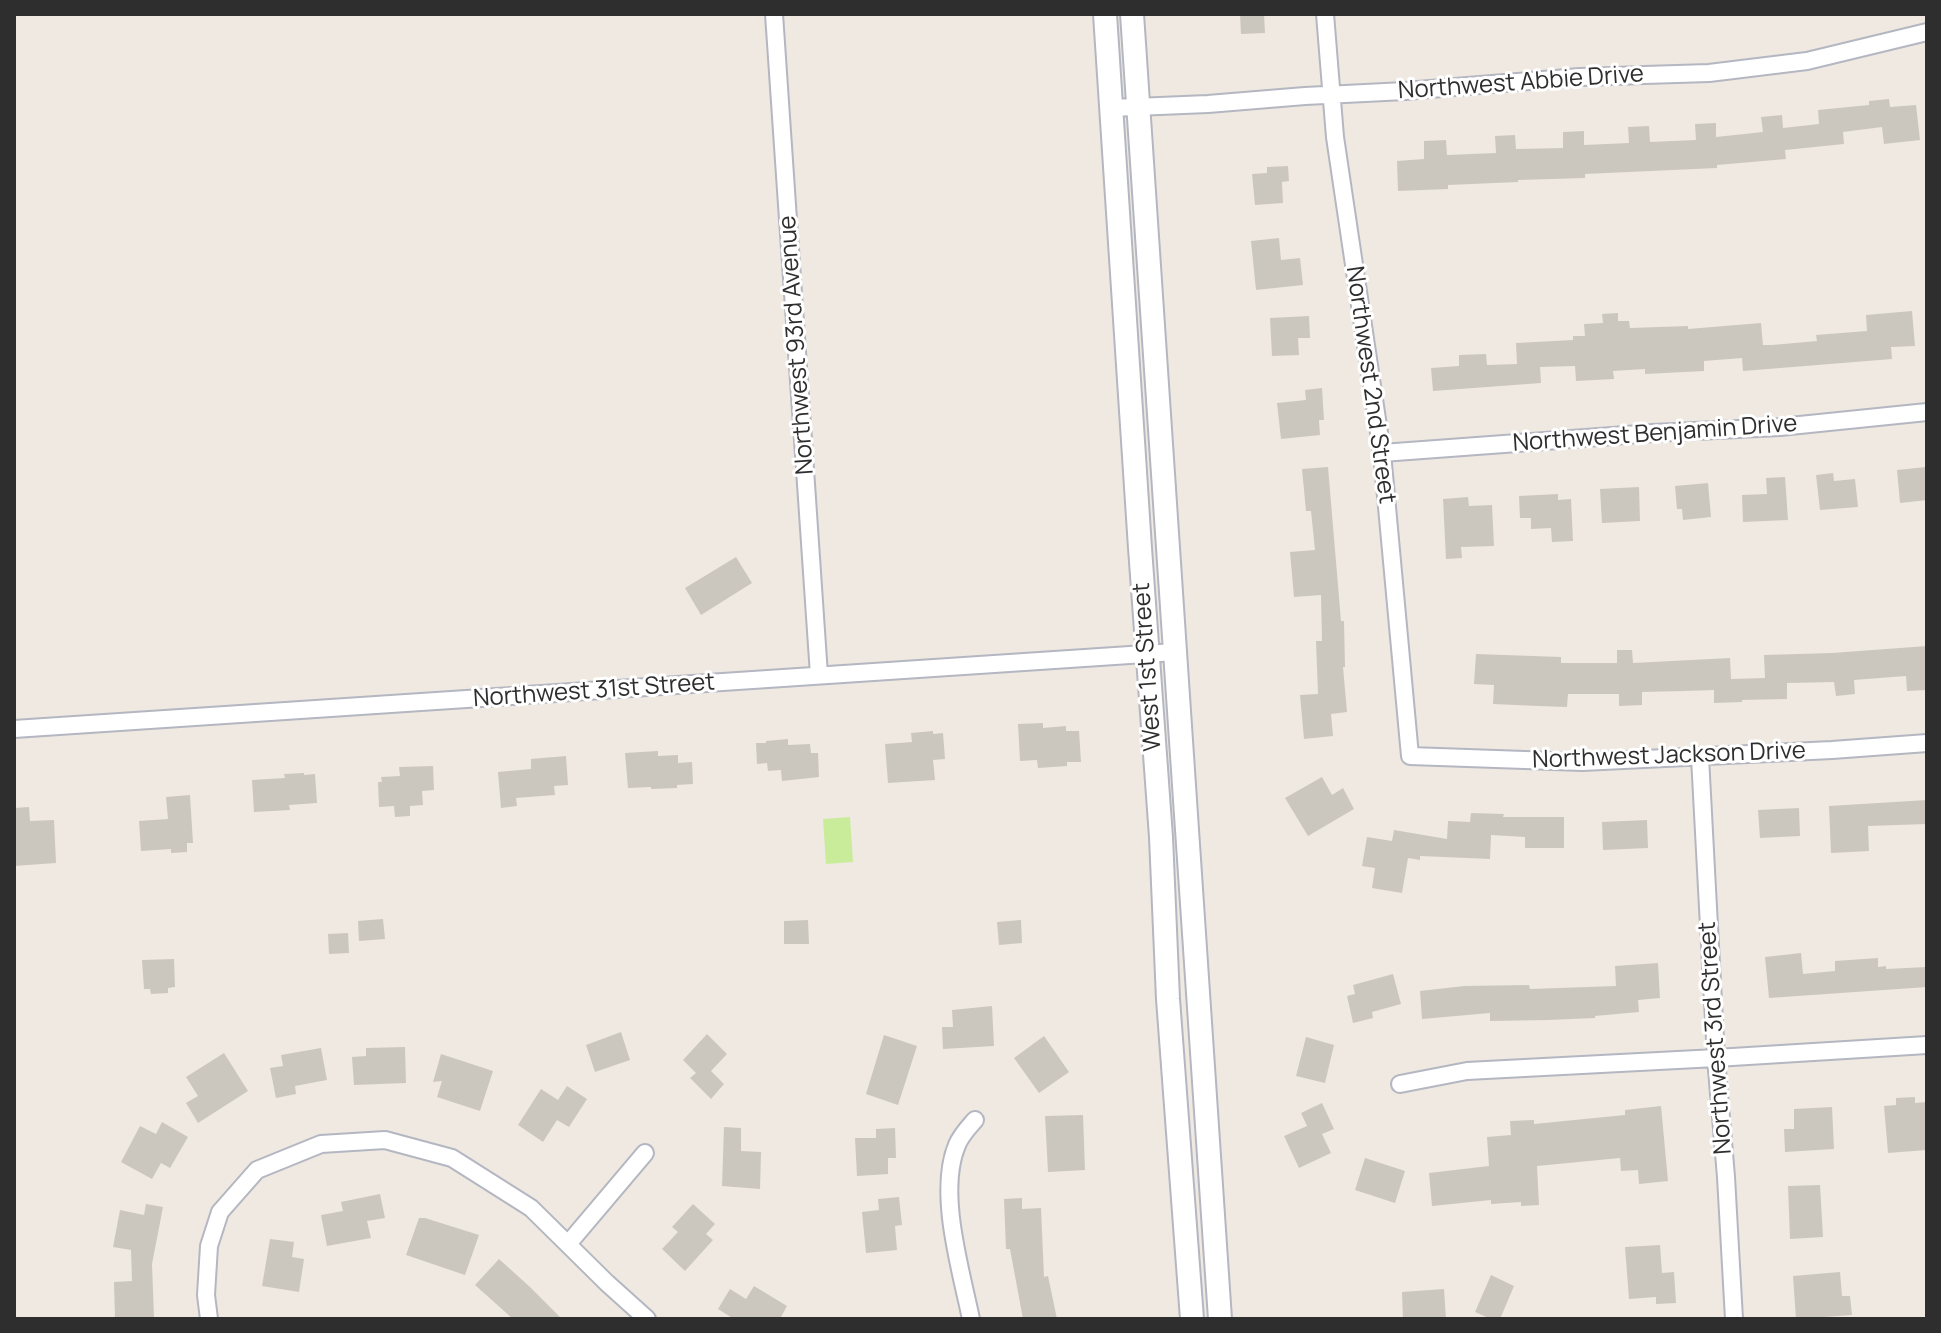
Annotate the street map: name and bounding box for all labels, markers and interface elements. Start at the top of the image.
street label: Northwest Abbie Drive [1397,60,1645,106]
street label: Northwest 93rd Avenue [774,214,820,476]
street label: Northwest 2nd Street [1339,264,1401,506]
street label: Northwest Benjamin Drive [1512,410,1798,458]
street label: West 1st Street [1128,582,1168,752]
street label: Northwest 31st Street [472,668,716,714]
street label: Northwest Jackson Drive [1532,737,1806,775]
street label: Northwest 3rd Street [1693,921,1739,1155]

